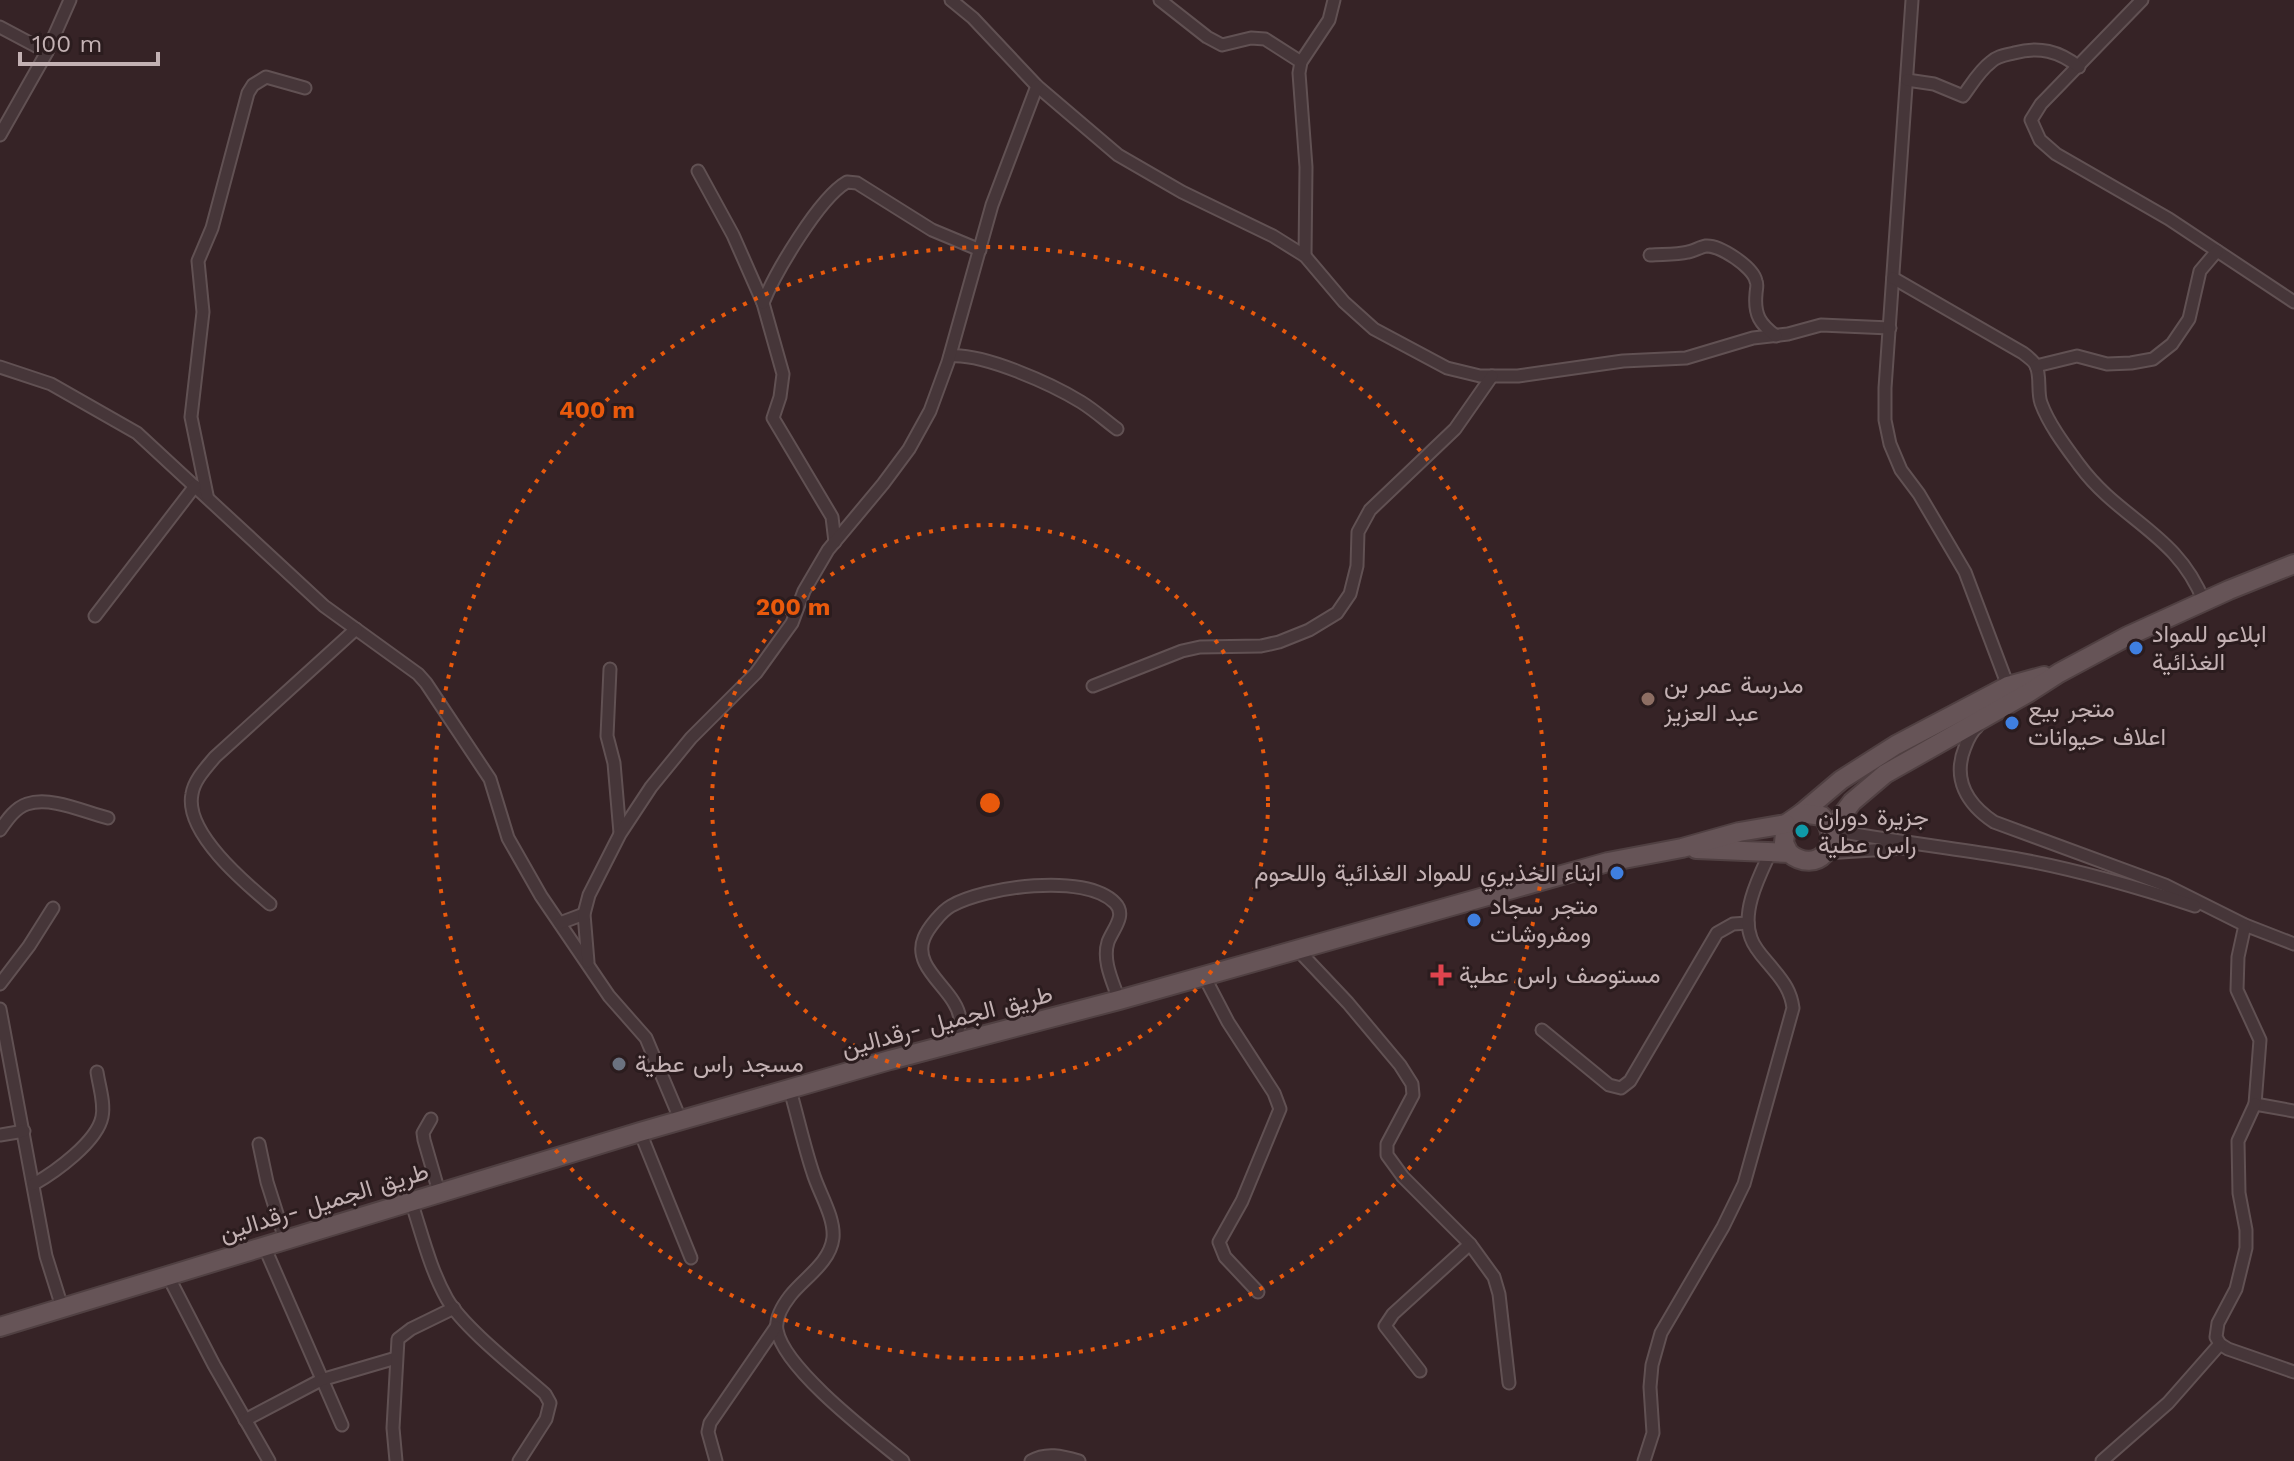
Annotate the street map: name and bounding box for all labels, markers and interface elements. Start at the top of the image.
scale bar [20,16,158,66]
text: 100 m [32,30,102,58]
text: 400 m [559,396,635,424]
text: 200 m [756,593,830,621]
place label: ابلاعو للمواد الغذائية [2152,620,2267,676]
marker: ابلاعو للمواد الغذائية [2127,639,2145,657]
place label: مدرسة عمر بن عبد العزيز [1663,671,1804,728]
marker: مدرسة عمر بن عبد العزيز [1639,690,1657,708]
place label: متجر بيع اعلاف حيوانات [2028,695,2166,752]
marker: متجر بيع اعلاف حيوانات [2003,714,2021,732]
centre of rings [976,789,1004,817]
place label: جزيرة دوران راس عطية [1818,803,1929,860]
marker: جزيرة دوران راس عطية [1793,822,1811,840]
place label: ابناء الخذيري للمواد الغذائية واللحوم [1254,859,1601,892]
marker: ابناء الخذيري للمواد الغذائية واللحوم [1608,864,1626,882]
place label: متجر سجاد ومفروشات [1490,892,1598,949]
marker: متجر سجاد ومفروشات [1465,911,1483,929]
place label: مستوصف راس عطية [1459,961,1660,990]
marker: مستوصف راس عطية [1430,964,1452,986]
street label: طريق الجميل -رقدالين [838,979,1056,1064]
place label: مسجد راس عطية [635,1050,804,1079]
marker: مسجد راس عطية [610,1055,628,1073]
street label: طريق الجميل -رقدالين [216,1157,432,1248]

